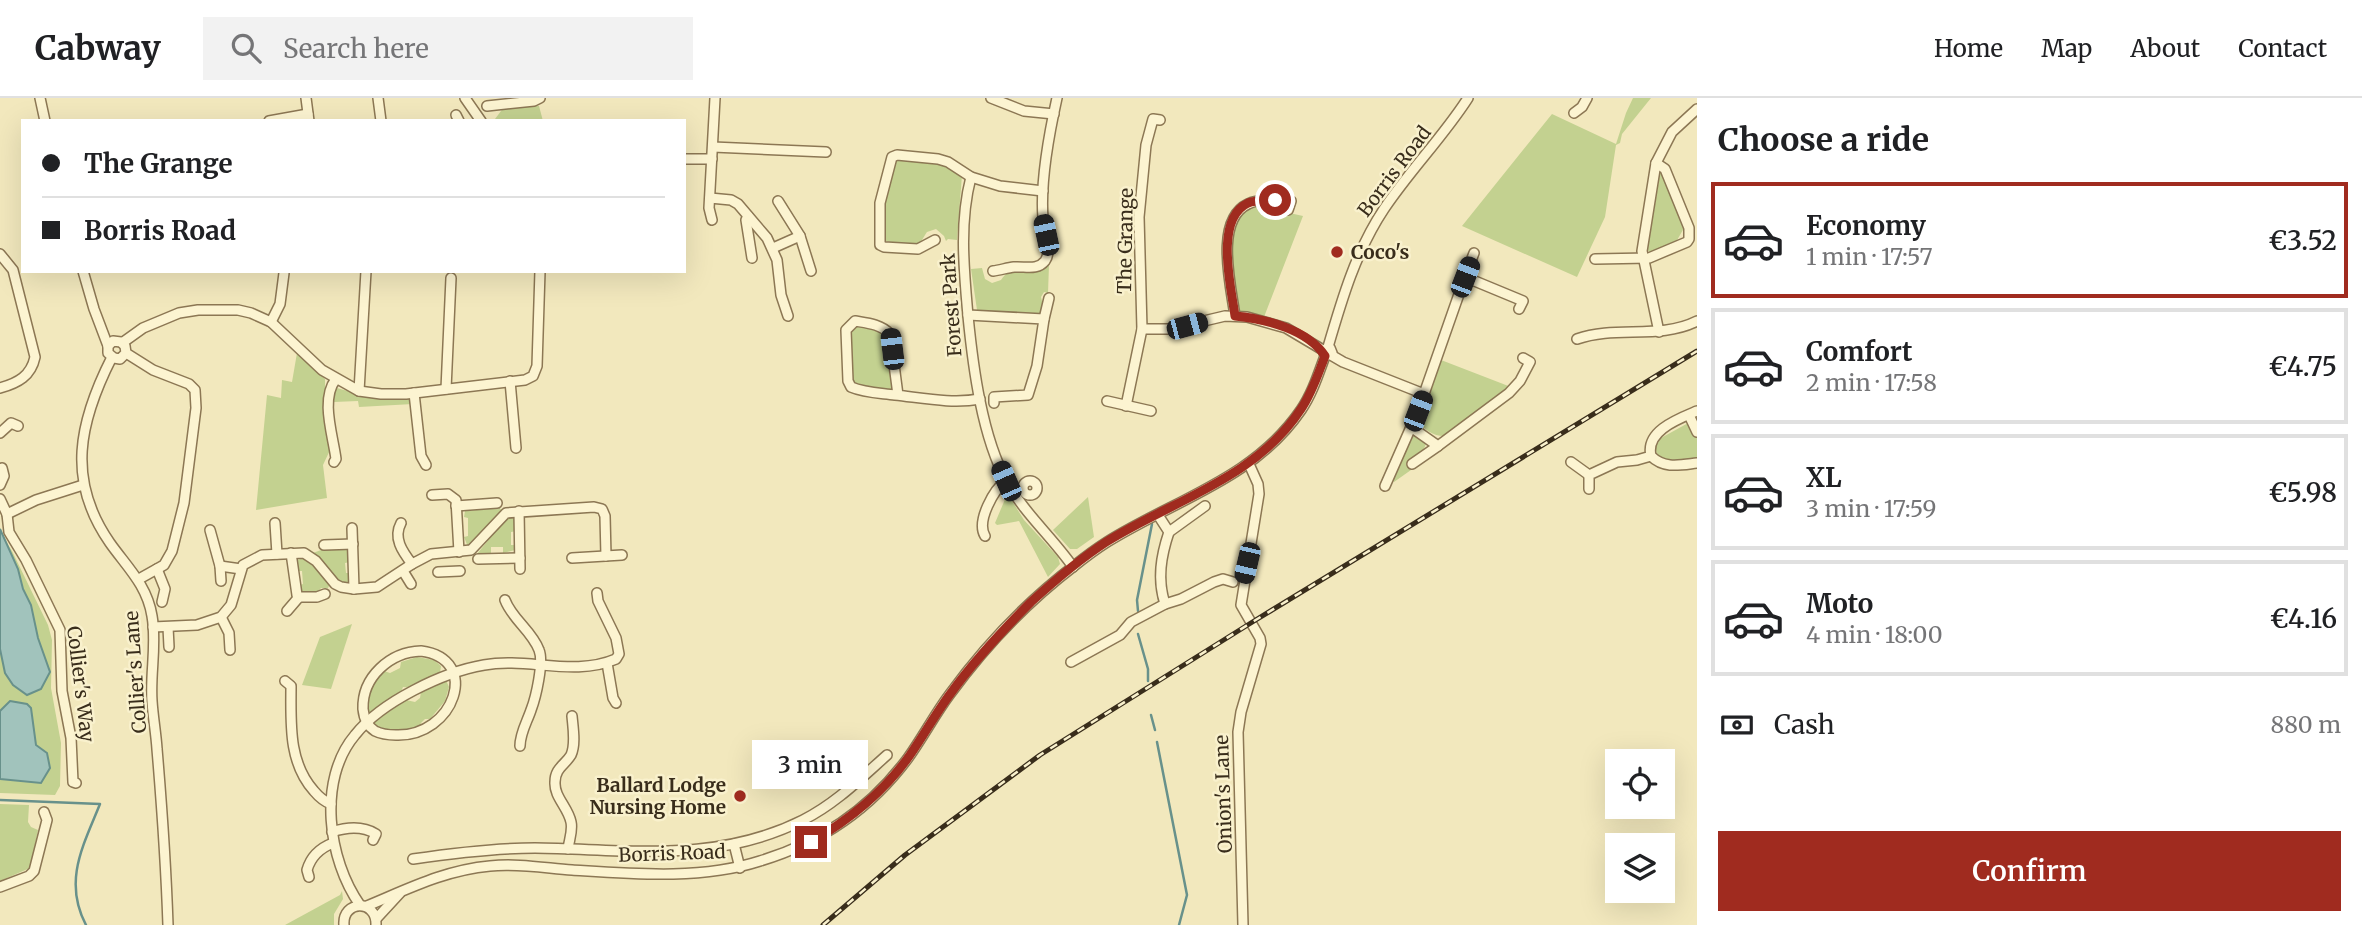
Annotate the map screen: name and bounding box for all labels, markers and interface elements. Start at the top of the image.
search box [203,17,693,80]
text: Cabway [35,28,161,69]
icon: search [227,29,265,67]
text: Search here [283,32,429,65]
text: Home [1934,33,2003,64]
text: Map [2041,33,2092,64]
text: About [2130,33,2200,64]
text: Contact [2238,33,2327,64]
text: Choose a ride [1718,120,1929,160]
street label: Borris Road [1352,121,1436,221]
text: The Grange [84,147,233,180]
route start [1259,184,1291,216]
street label: The Grange [1112,188,1138,294]
icon: car [1722,209,1785,272]
text: Economy [1806,209,1926,242]
car [1032,212,1061,258]
text: Borris Road [84,214,236,247]
text: €3.52 [2268,224,2337,257]
place label: Coco's [1351,240,1410,264]
text: 1 min · 17:57 [1806,242,1933,271]
marker: Coco's [1329,244,1345,260]
street label: Forest Park [935,253,967,357]
car [1448,254,1483,300]
car [1164,310,1211,342]
car [880,327,905,371]
icon: car [1722,335,1785,398]
text: Comfort [1806,335,1912,368]
text: €4.75 [2269,350,2337,383]
text: 2 min · 17:58 [1806,368,1937,397]
car [1401,388,1436,434]
car [988,458,1025,504]
icon: car [1722,461,1785,524]
text: XL [1806,461,1842,494]
text: €5.98 [2268,476,2337,509]
text: 3 min · 17:59 [1806,494,1936,523]
car [1233,540,1262,586]
icon: car [1722,587,1785,650]
text: Moto [1806,587,1873,620]
text: €4.16 [2270,602,2337,635]
street label: Collier's Lane [119,610,151,734]
text: 4 min · 18:00 [1806,620,1942,649]
street label: Collier's Way [62,625,100,743]
icon: cash [1718,706,1756,744]
text: Cash [1774,708,1835,741]
text: 880 m [2271,710,2341,739]
street label: Onion's Lane [1209,734,1237,854]
callout: 3 min [753,740,869,790]
map controls [1605,749,1675,903]
button: locate [1605,749,1675,819]
text: 3 min [778,750,842,779]
place label: Ballard Lodge Nursing Home [589,773,726,819]
marker: Ballard Lodge Nursing Home [732,788,748,804]
route end [795,826,827,858]
button: Confirm [1718,831,2341,911]
button: layers [1605,833,1675,903]
street label: Borris Road [618,839,726,867]

